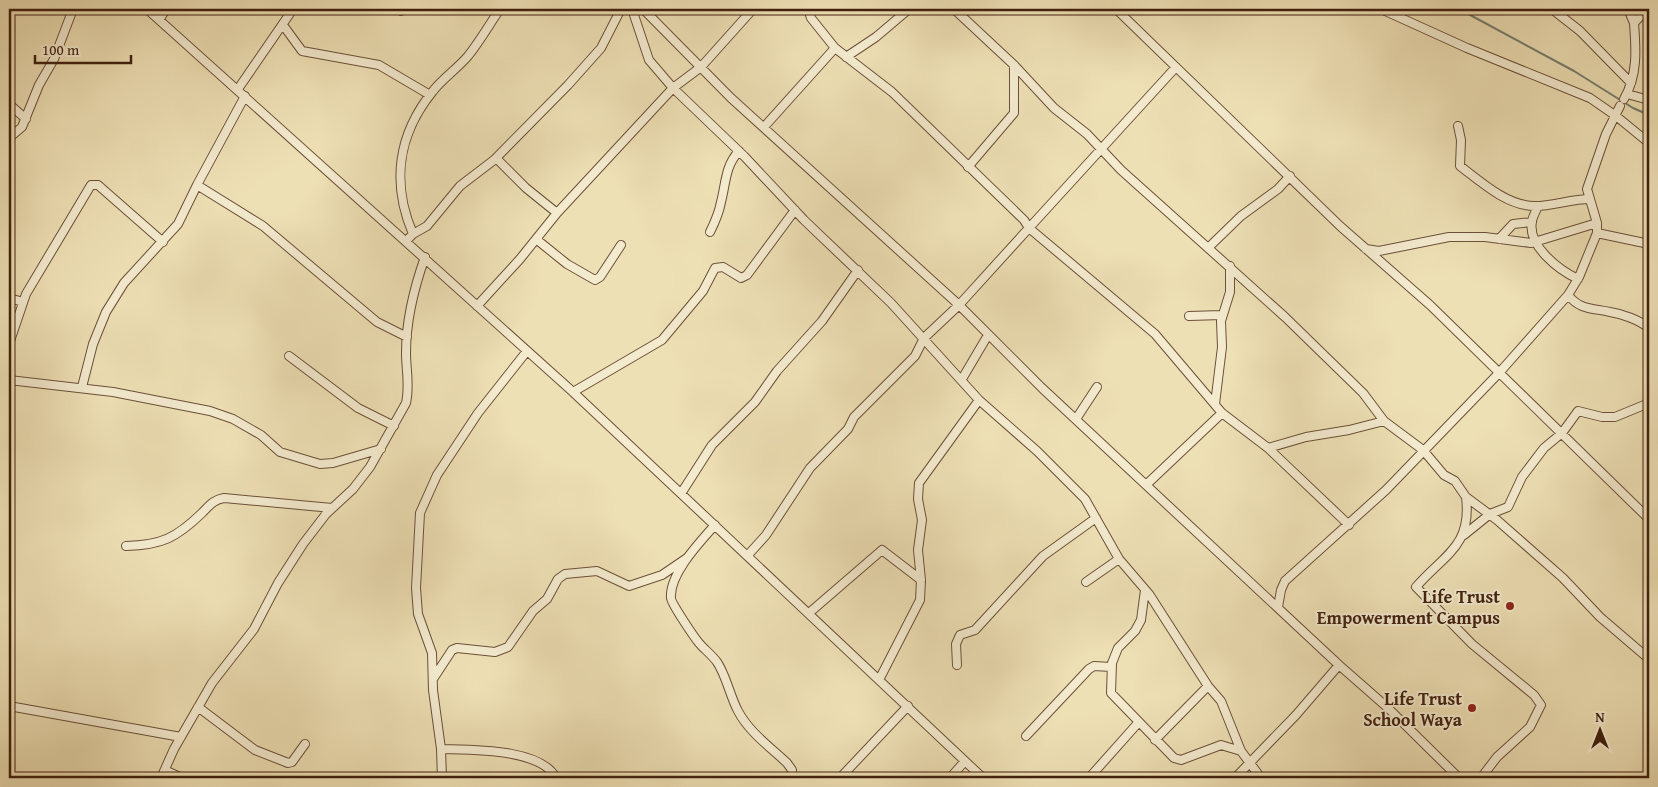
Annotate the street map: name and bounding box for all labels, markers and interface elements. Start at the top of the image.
scale bar [35,32,131,64]
text: 100 m [42,39,80,60]
place label: Life Trust Empowerment Campus [1317,583,1500,631]
marker: Life Trust Empowerment Campus [1504,600,1516,612]
place label: Life Trust School Waya [1363,685,1463,733]
marker: Life Trust School Waya [1466,702,1478,714]
north arrow [1576,704,1626,754]
text: N [1595,707,1605,727]

